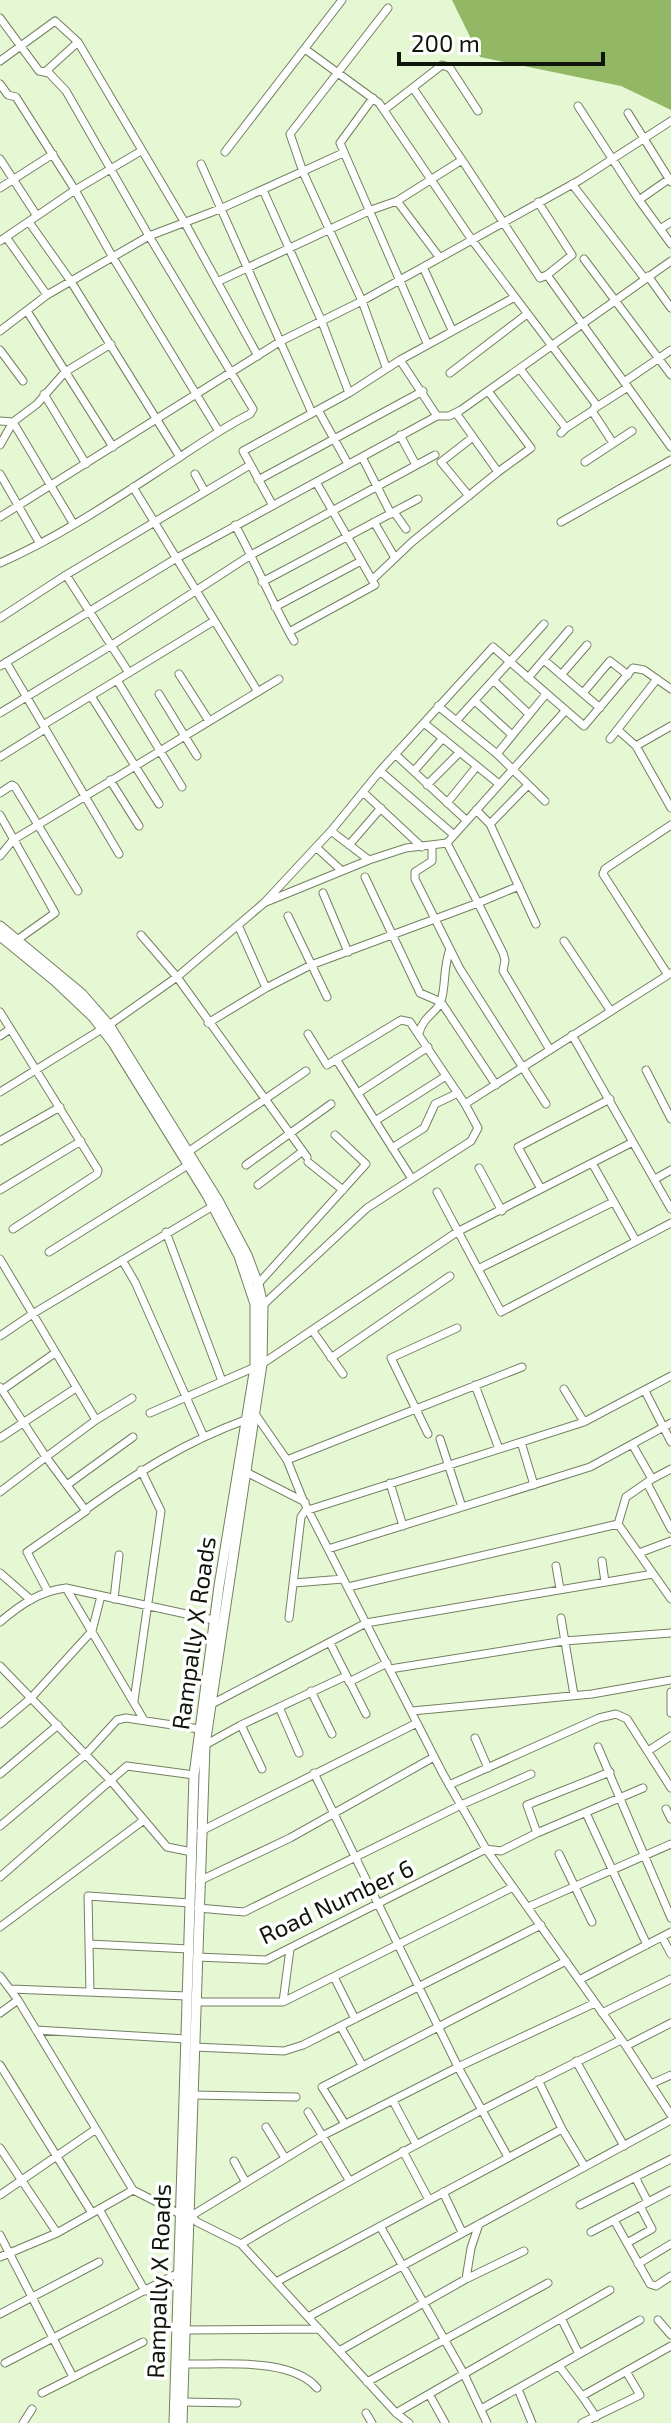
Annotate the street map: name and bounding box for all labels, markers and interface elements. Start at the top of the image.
scale bar [399,16,603,66]
text: 200 m [411,28,480,57]
street label: Rampally X Roads [165,1535,221,1731]
street label: Road Number 6 [254,1853,418,1949]
street label: Rampally X Roads [140,2183,176,2379]

